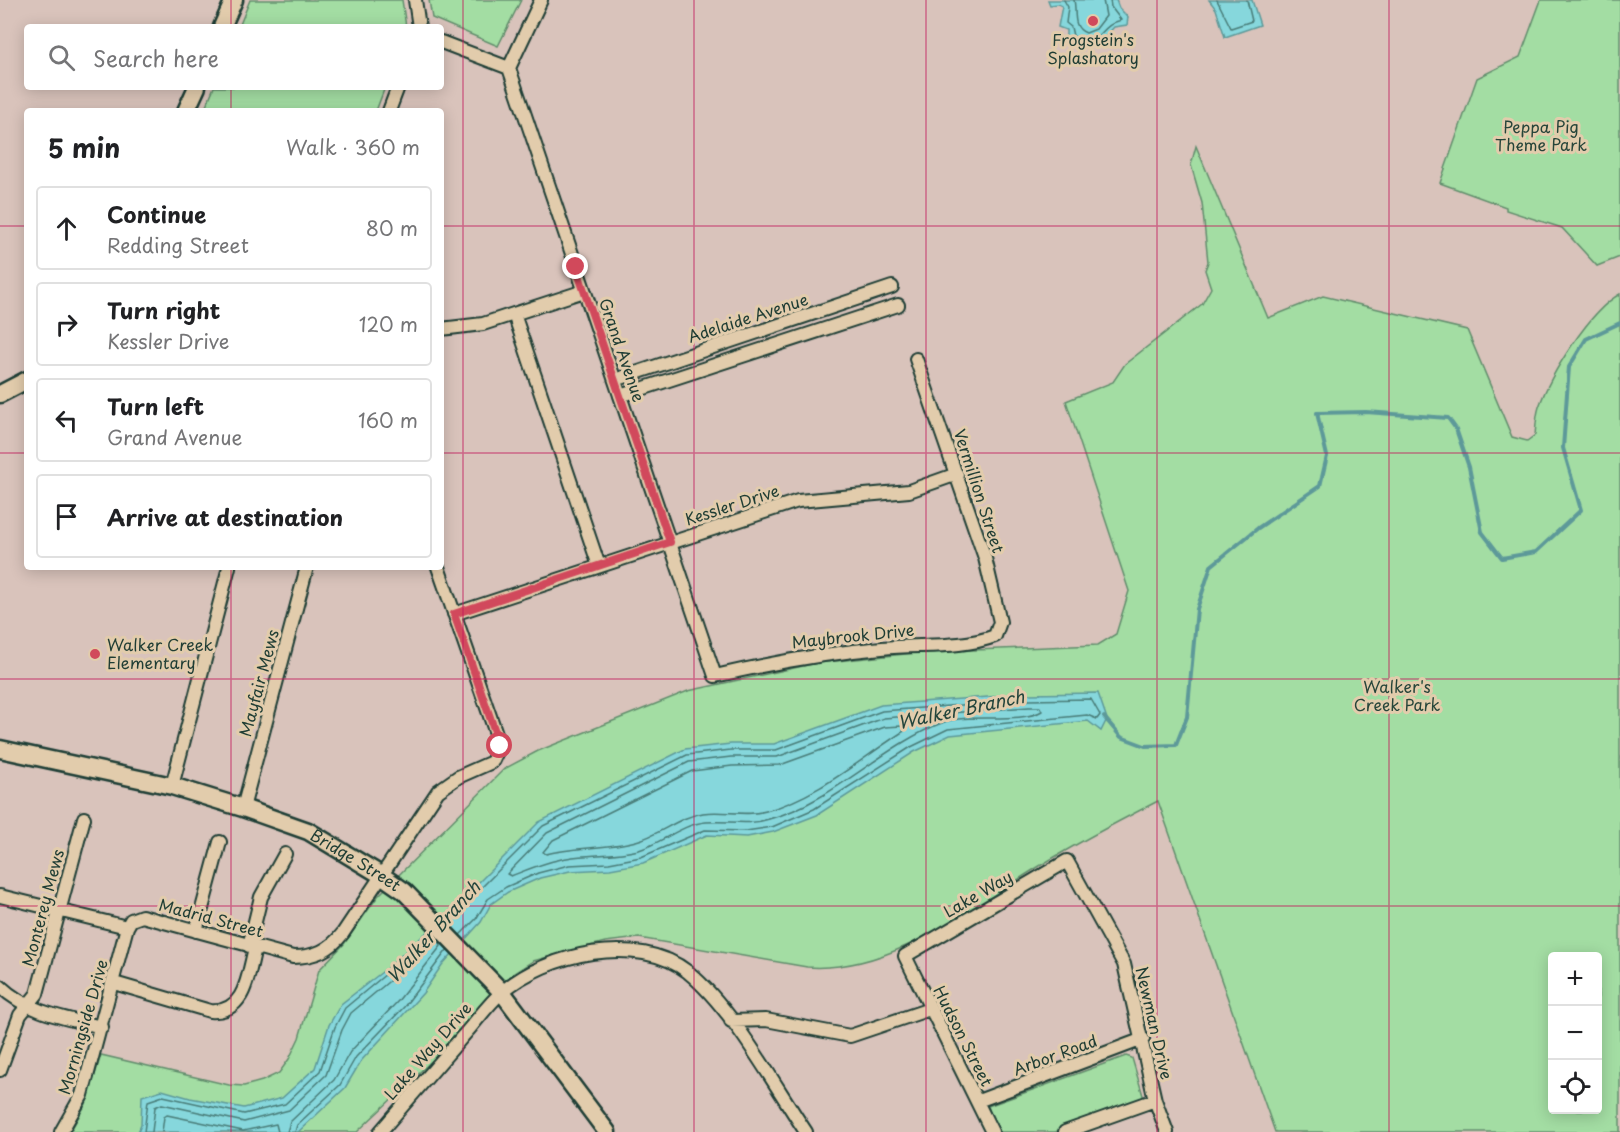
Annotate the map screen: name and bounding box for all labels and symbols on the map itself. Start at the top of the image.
marker: Frogstein's Splashatory [1086,14,1100,28]
place label: Frogstein's Splashatory [1047,27,1139,69]
park label: Peppa Pig Theme Park [1495,114,1587,156]
route end [562,253,588,279]
street label: Adelaide Avenue [684,286,811,348]
street label: Grand Avenue [594,295,652,405]
street label: Vermillion Street [949,426,1011,556]
street label: Kessler Drive [681,478,782,531]
street label: Maybrook Drive [791,617,915,653]
street label: Mayfair Mews [232,627,284,739]
place label: Walker Creek Elementary [107,632,214,674]
marker: Walker Creek Elementary [88,647,102,661]
park label: Walker's Creek Park [1354,674,1441,716]
water label: Walker Branch [895,682,1027,735]
route start [486,732,512,758]
street label: Bridge Street [306,822,407,897]
street label: Monterey Mews [15,846,69,969]
street label: Lake Way [939,864,1016,923]
water label: Walker Branch [380,874,486,988]
street label: Madrid Street [156,892,267,943]
street label: Morningside Drive [51,956,113,1097]
street label: Newman Drive [1130,964,1180,1082]
street label: Hudson Street [928,981,1000,1090]
street label: Lake Way Drive [378,996,477,1104]
street label: Arbor Road [1009,1028,1100,1080]

